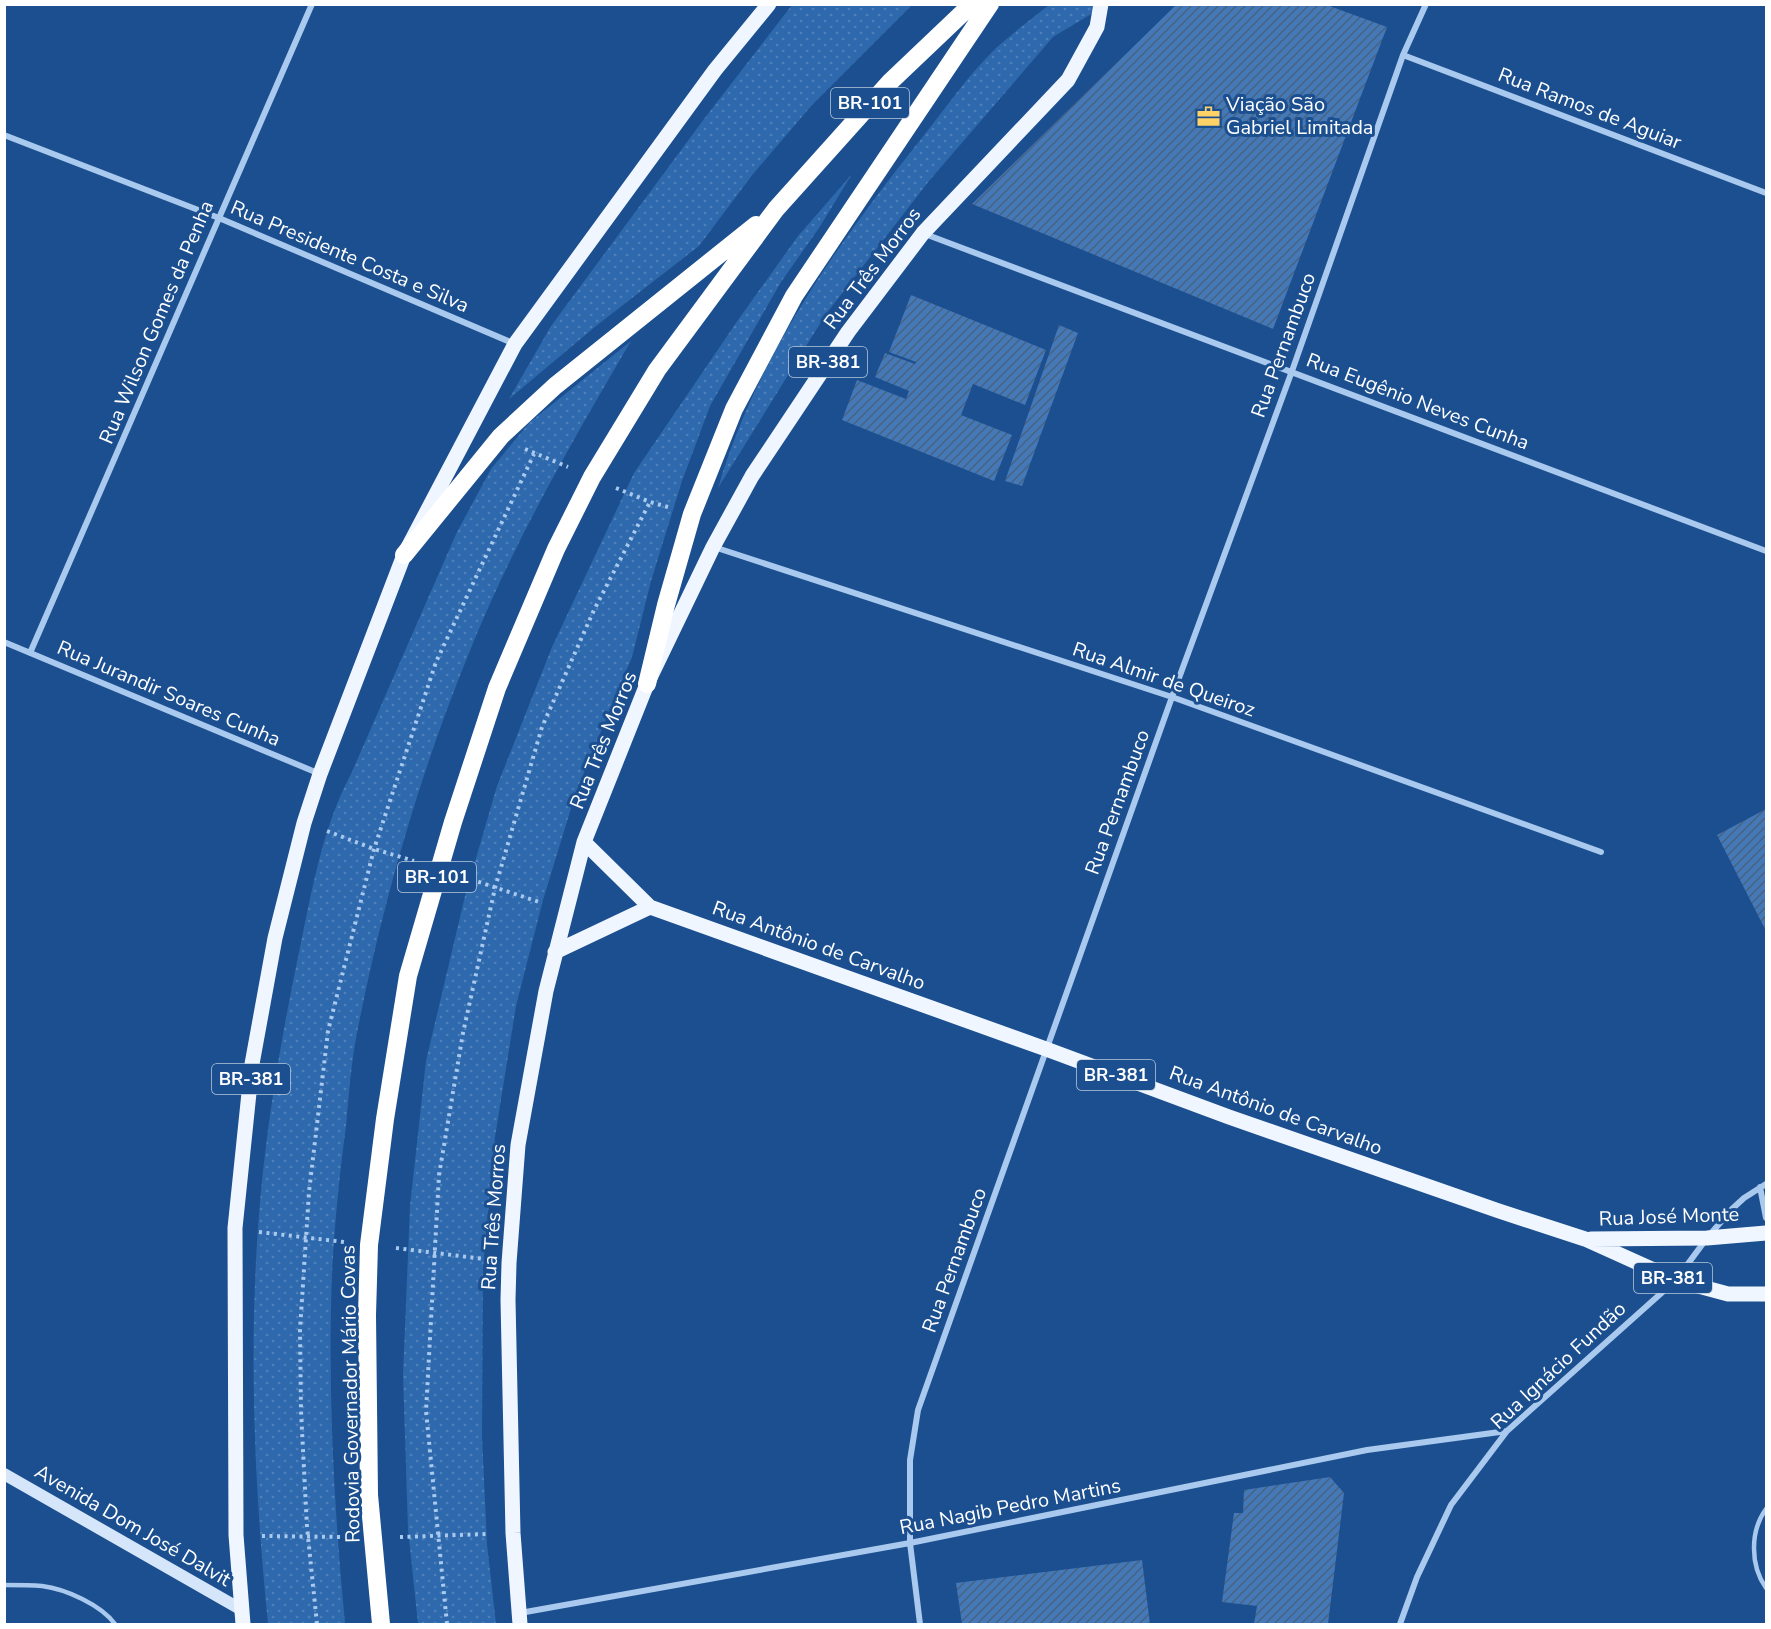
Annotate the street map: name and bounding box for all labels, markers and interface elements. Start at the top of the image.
street label: Rua Ramos de Aguiar [1494,61,1685,156]
road number: BR-101 [831,88,909,118]
place label: Viação São Gabriel Limitada [1225,91,1373,141]
office icon: Viação São Gabriel Limitada [1195,103,1221,129]
street label: Rua Presidente Costa e Silva [227,194,473,319]
street label: Rua Wilson Gomes da Penha [93,196,220,448]
street label: Rua Três Morros [818,202,927,335]
street label: Rua Pernambuco [1245,269,1322,421]
street label: Rua Eugênio Neves Cunha [1303,346,1533,456]
road number: BR-381 [789,347,867,377]
street label: Rua Jurandir Soares Cunha [53,634,284,753]
street label: Rua Almir de Queiroz [1069,636,1259,723]
street label: Rua Três Morros [564,667,643,813]
street label: Rua Pernambuco [1079,726,1156,878]
road number: BR-101 [398,862,476,892]
street label: Rua Antônio de Carvalho [709,894,929,997]
street label: Rua Antônio de Carvalho [1166,1059,1386,1162]
road number: BR-381 [1077,1060,1155,1090]
road number: BR-381 [212,1064,290,1094]
street label: Rua Três Morros [475,1143,512,1291]
street label: Rua Pernambuco [916,1184,993,1336]
street label: Rua José Monte [1598,1201,1740,1232]
street label: Rodovia Governador Mário Covas [334,1245,367,1543]
road number: BR-381 [1634,1263,1712,1293]
street label: Rua Ignácio Fundão [1485,1295,1632,1435]
street label: Avenida Dom José Dalvit [30,1458,237,1593]
street label: Rua Nagib Pedro Martins [897,1472,1123,1541]

